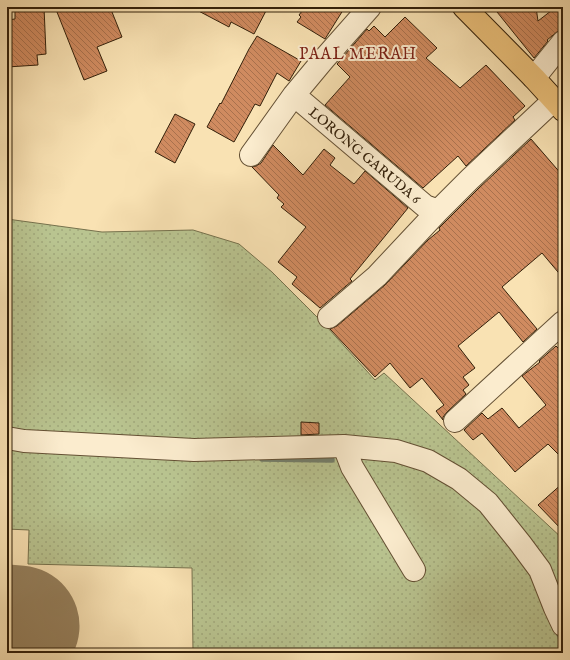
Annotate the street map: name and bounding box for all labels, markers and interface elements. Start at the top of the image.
district label: PAAL MERAH [299,45,417,65]
street label: LORONG GARUDA 6 [305,104,425,209]

